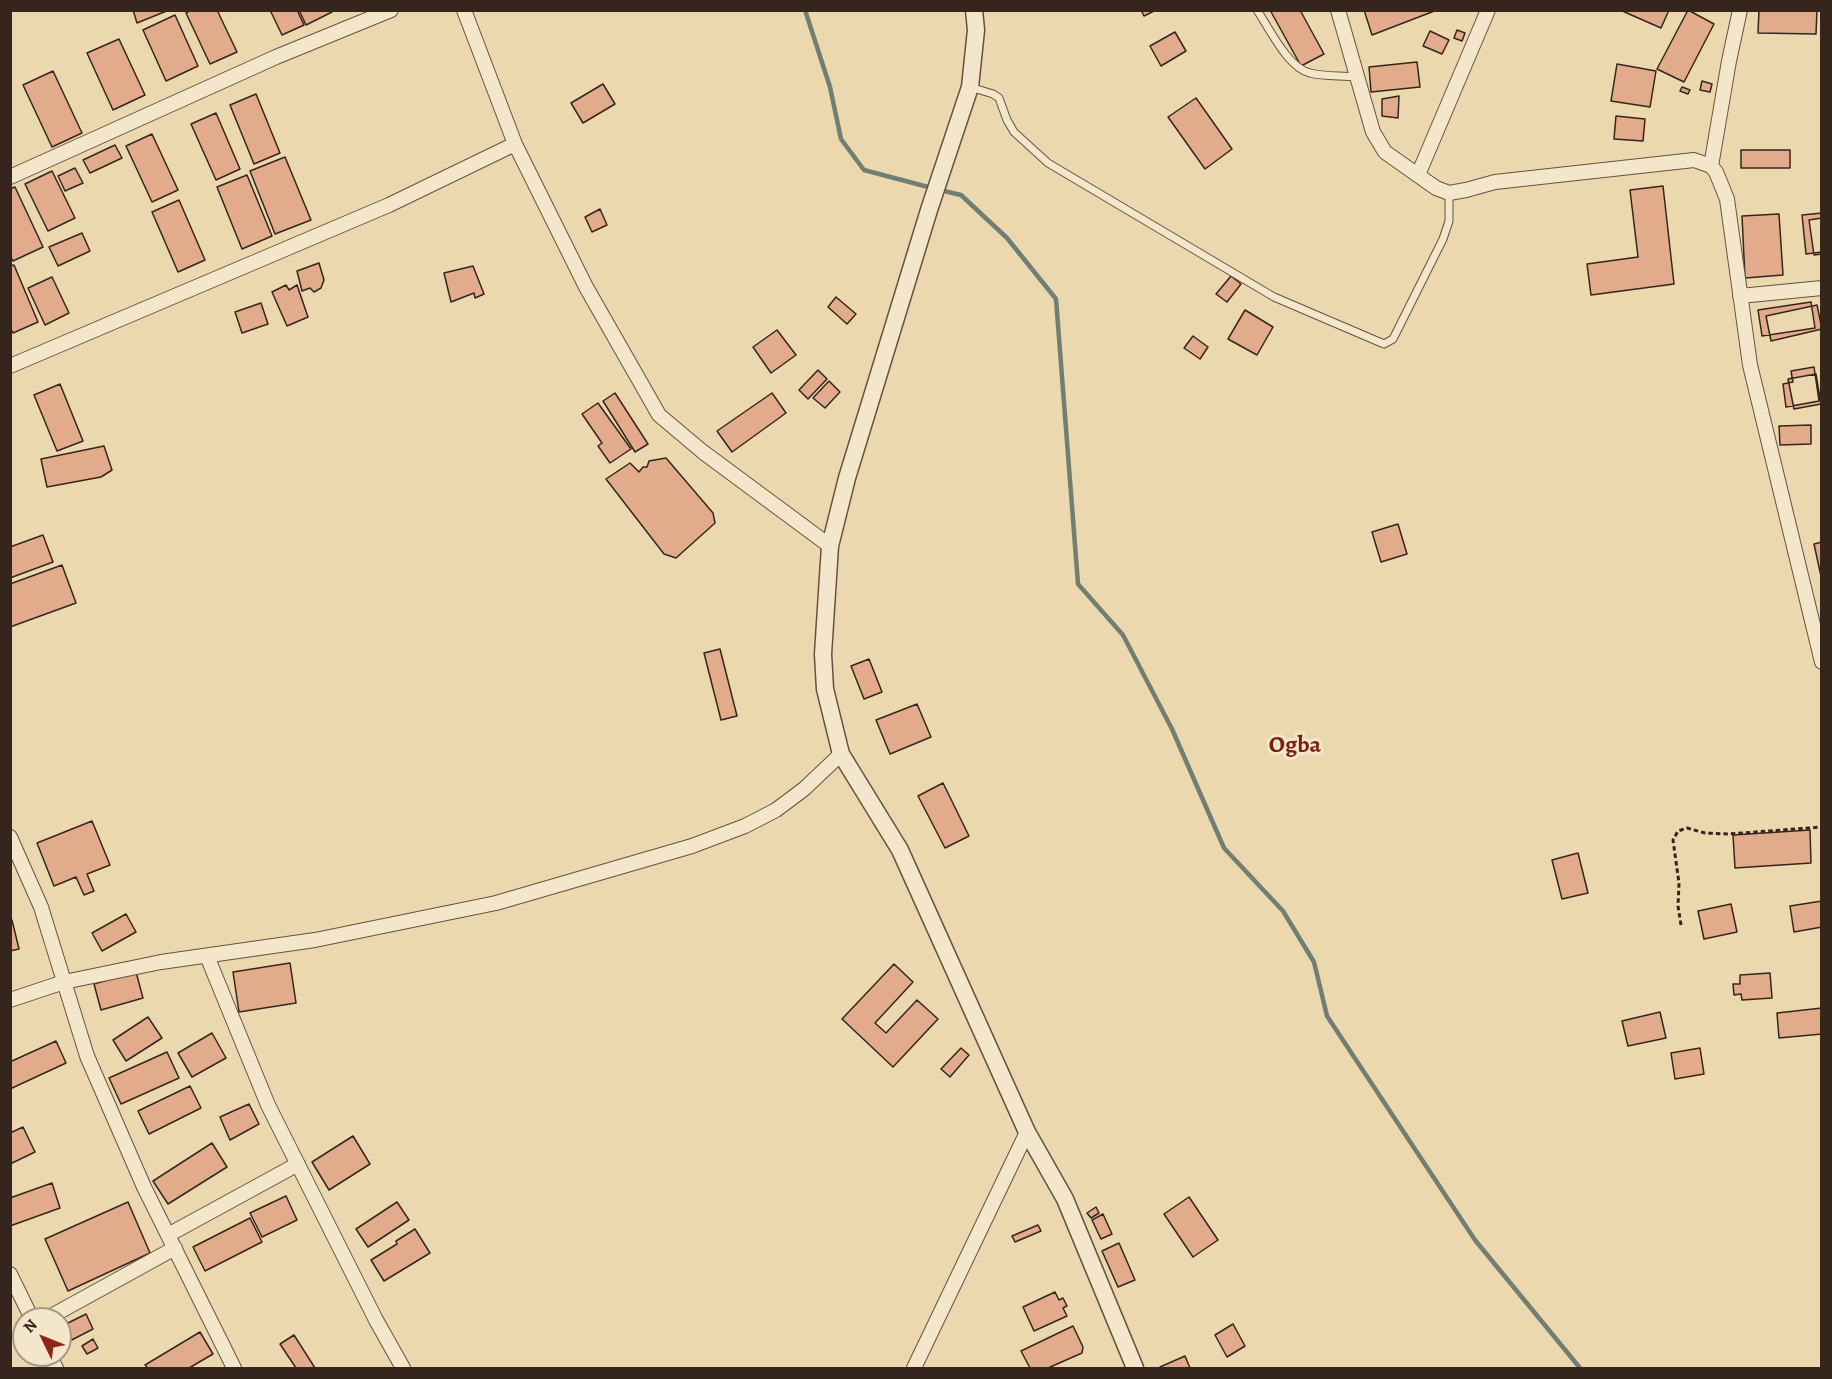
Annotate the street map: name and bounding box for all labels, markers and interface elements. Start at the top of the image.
district label: Ogba [1269,732,1321,760]
north arrow [12,1307,72,1367]
text: N [18,1314,42,1338]

